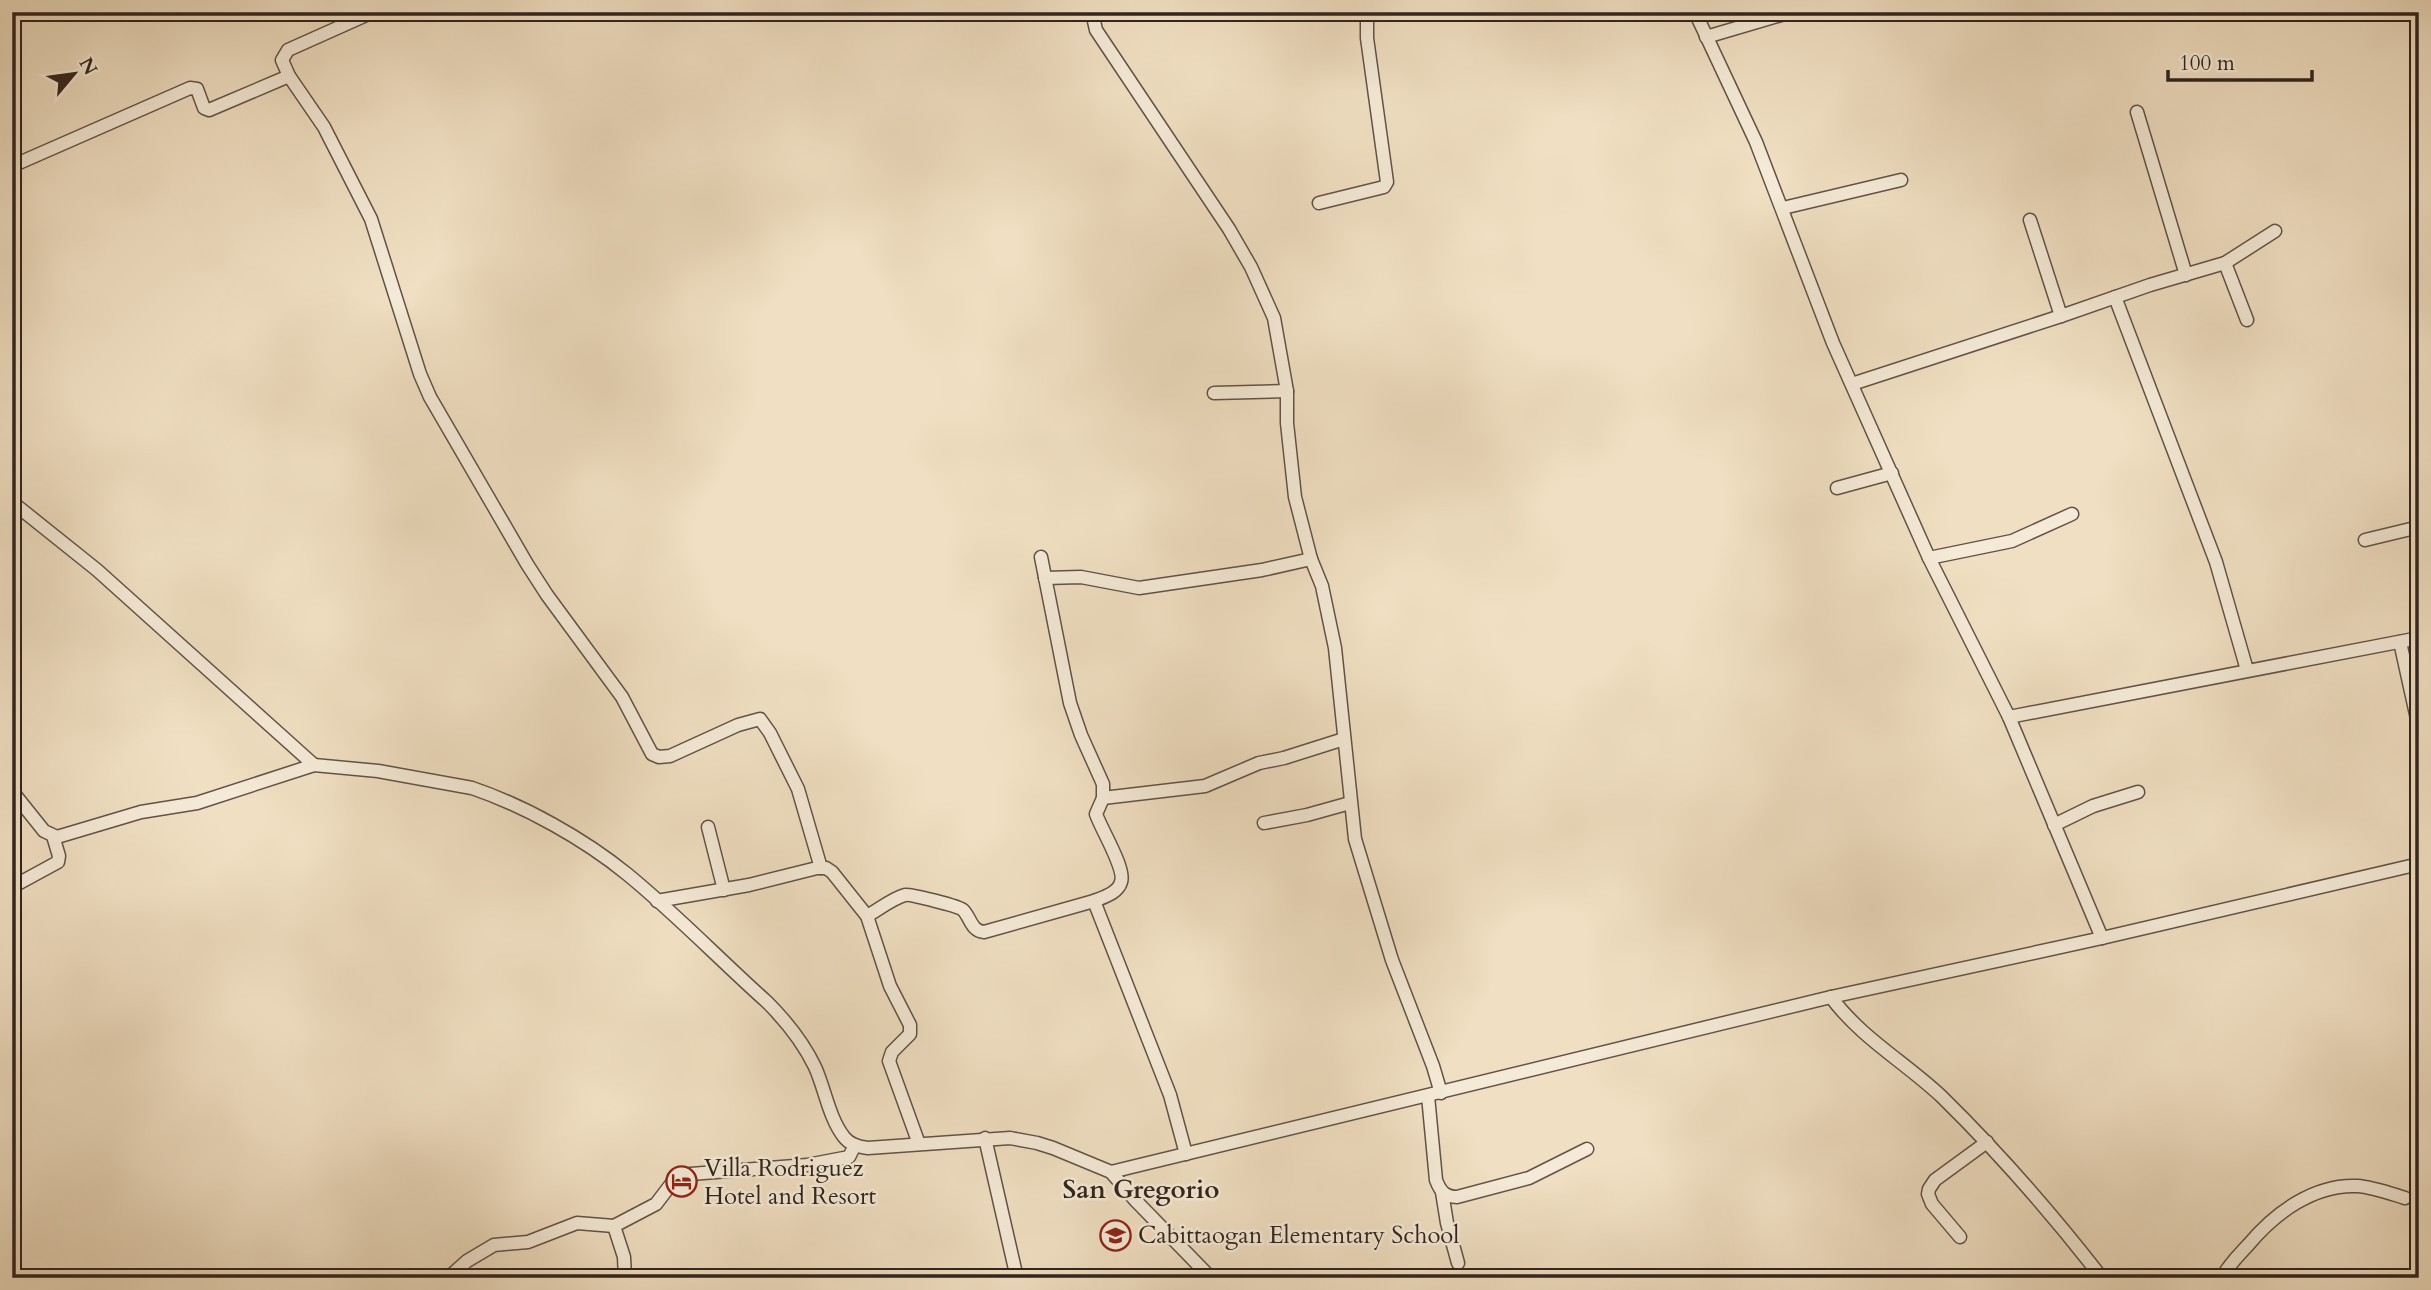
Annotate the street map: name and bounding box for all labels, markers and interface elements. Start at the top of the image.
north arrow [38,38,108,108]
scale bar [2168,38,2312,82]
text: 100 m [2179,49,2235,78]
text: N [73,53,104,80]
place label: Villa Rodriguez Hotel and Resort [704,1152,877,1213]
hotel icon: Villa Rodriguez Hotel and Resort [664,1165,698,1199]
district label: San Gregorio [1063,1172,1219,1207]
school or university icon: Cabittaogan Elementary School [1098,1218,1132,1252]
place label: Cabittaogan Elementary School [1138,1219,1459,1252]

